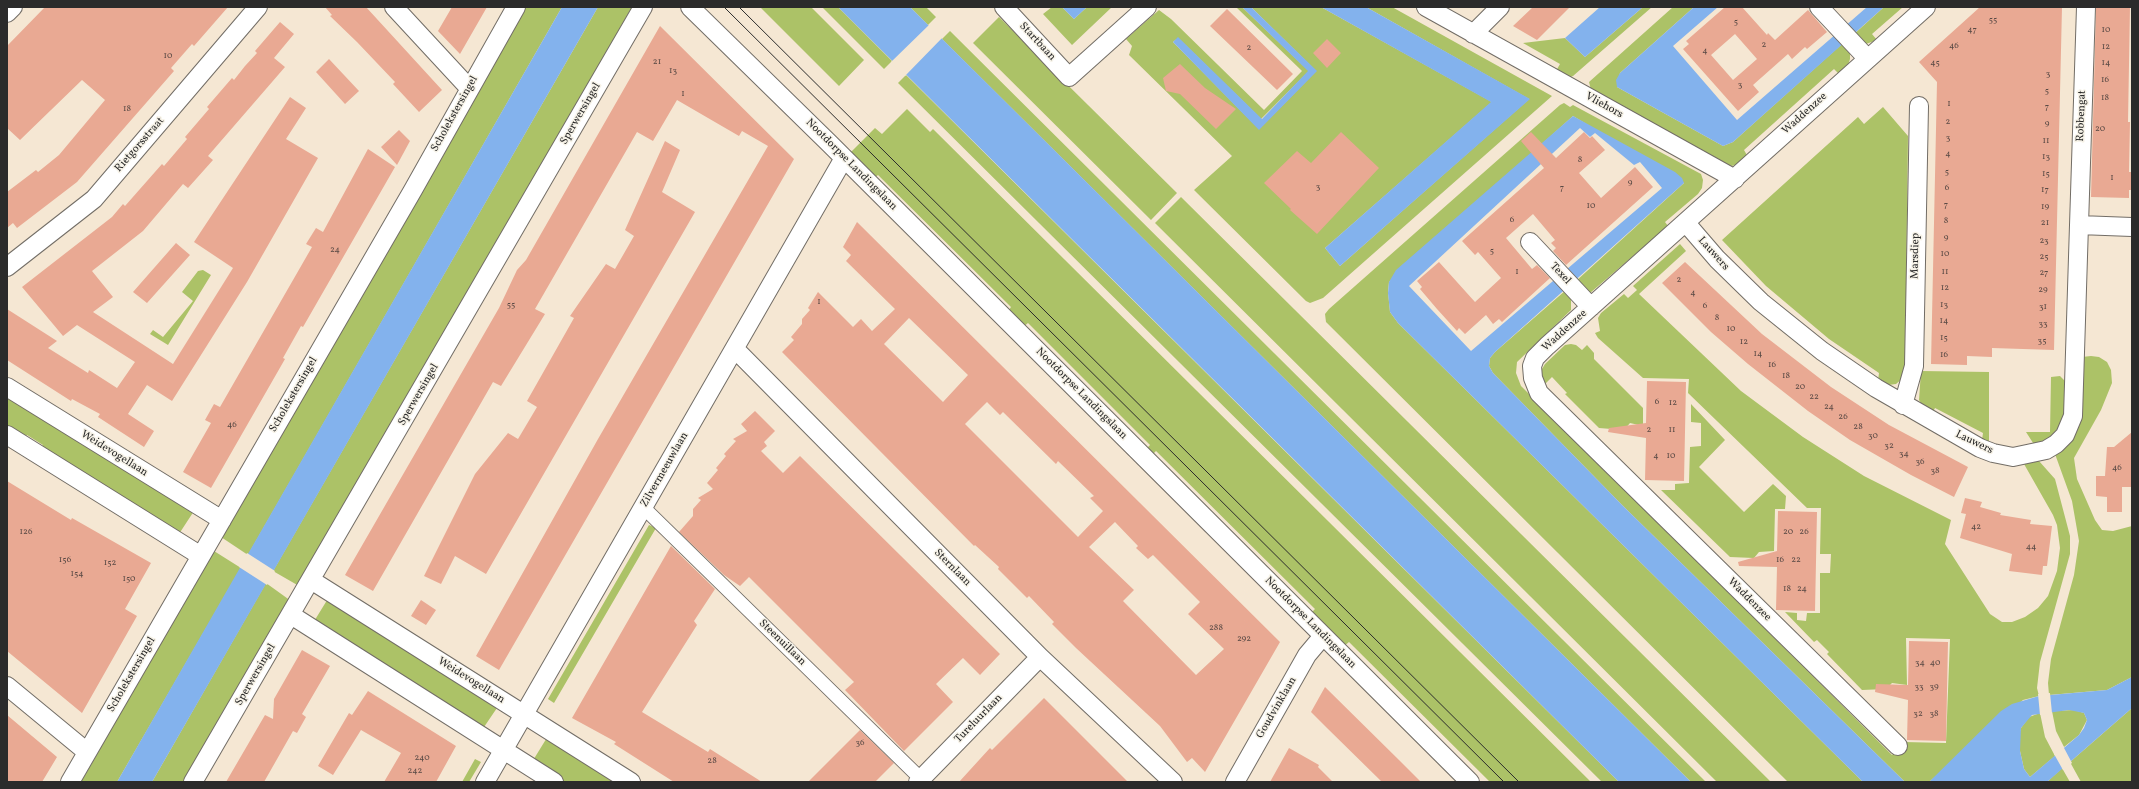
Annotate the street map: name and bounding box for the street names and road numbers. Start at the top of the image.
street label: Startbaan [1016,20,1058,64]
street label: Scholekstersingel [429,74,481,154]
street label: Sperwersingel [558,81,604,147]
street label: Vliehors [1583,90,1625,122]
street label: Waddenzee [1780,90,1830,138]
street label: Robbengat [2075,90,2089,142]
street label: Rietgorsstraat [113,115,167,175]
street label: Nootdorpse Landingslaan [802,116,900,214]
street label: Marsdiep [1909,233,1923,279]
street label: Lauwers [1695,235,1731,273]
street label: Texel [1547,260,1573,288]
street label: Waddenzee [1540,307,1590,355]
street label: Nootdorpse Landingslaan [1032,345,1130,443]
street label: Scholekstersingel [267,355,321,435]
street label: Sperwersingel [396,362,442,428]
street label: Weidevogellaan [78,428,150,480]
street label: Lauwers [1953,428,1995,458]
street label: Zilvermeeuwlaan [638,430,692,510]
street label: Sternlaan [931,547,973,589]
street label: Nootdorpse Landingslaan [1261,574,1359,672]
street label: Waddenzee [1725,576,1773,624]
street label: Steenuillaan [756,617,808,669]
street label: Scholekstersingel [105,635,159,715]
street label: Sperwersingel [233,642,279,708]
street label: Weidevogellaan [435,655,507,707]
street label: Goudvinklaan [1254,675,1300,741]
street label: Tureluurlaan [952,692,1006,746]

